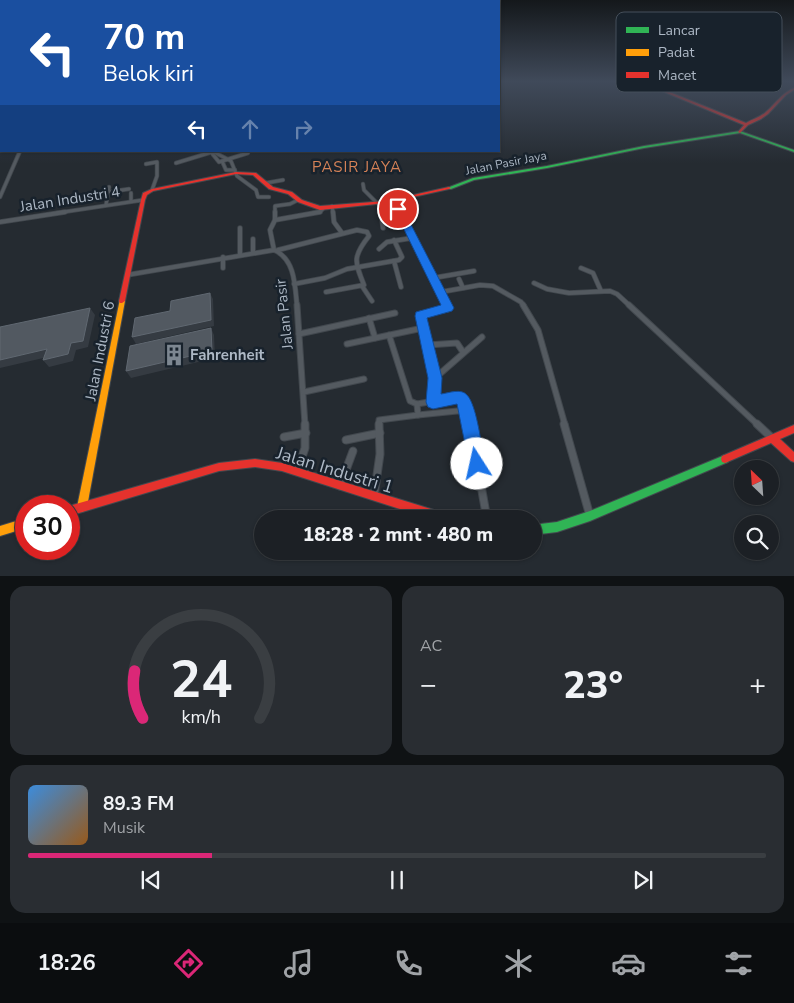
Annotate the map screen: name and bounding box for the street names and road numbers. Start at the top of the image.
street label: Jalan Pasir Jaya [463,147,548,179]
street label: Jalan Industri 4 [17,181,122,217]
street label: Jalan Pasir [270,277,298,351]
street label: Jalan Industri 6 [80,299,119,404]
street label: Jalan Industri 1 [272,440,397,499]

